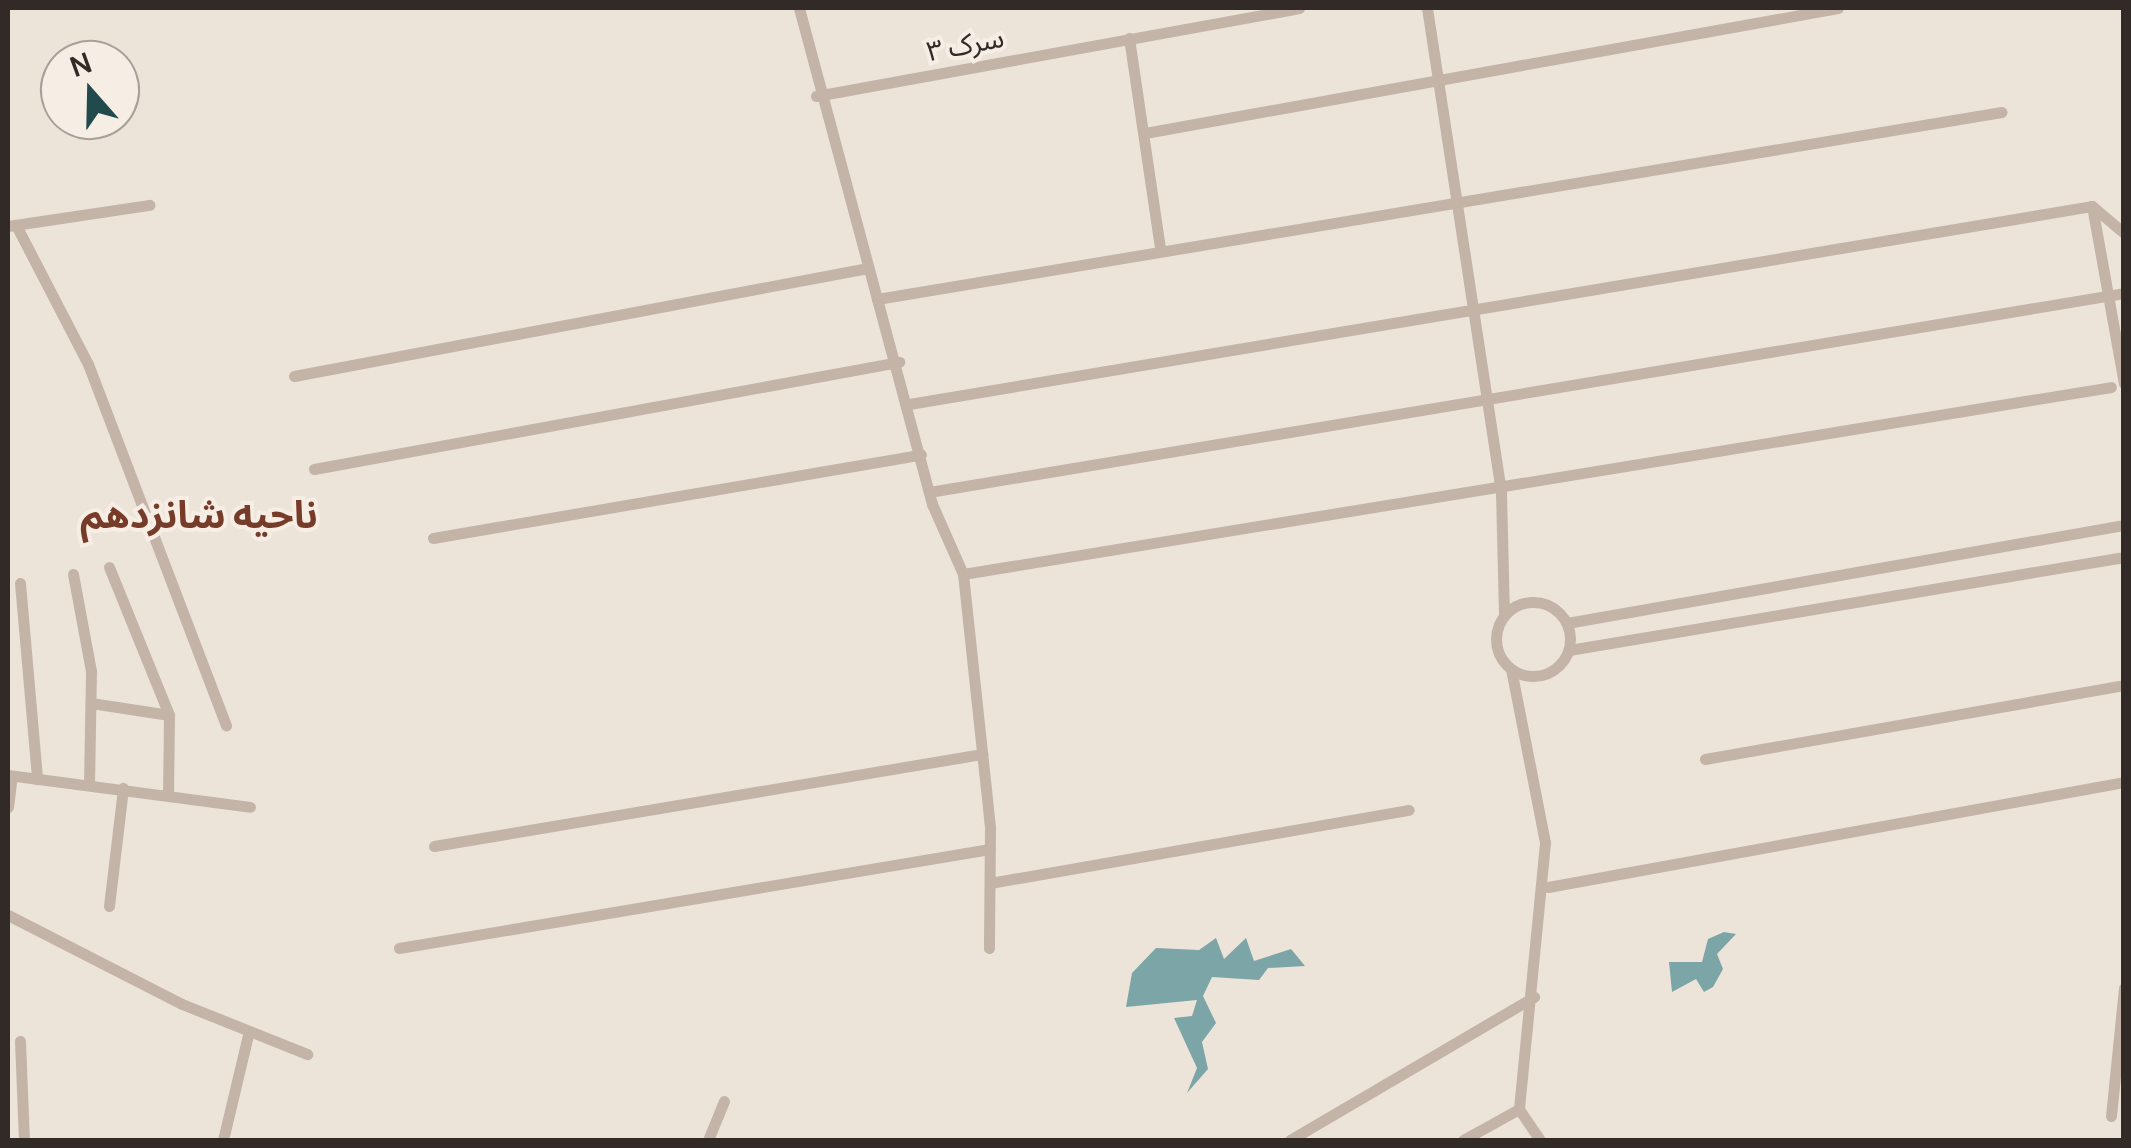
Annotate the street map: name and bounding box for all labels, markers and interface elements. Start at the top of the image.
street label: سرک ۳ [923,19,1007,67]
north arrow [40,40,140,140]
text: N [64,42,96,85]
district label: ناحیه شانزدهم [80,491,318,537]

